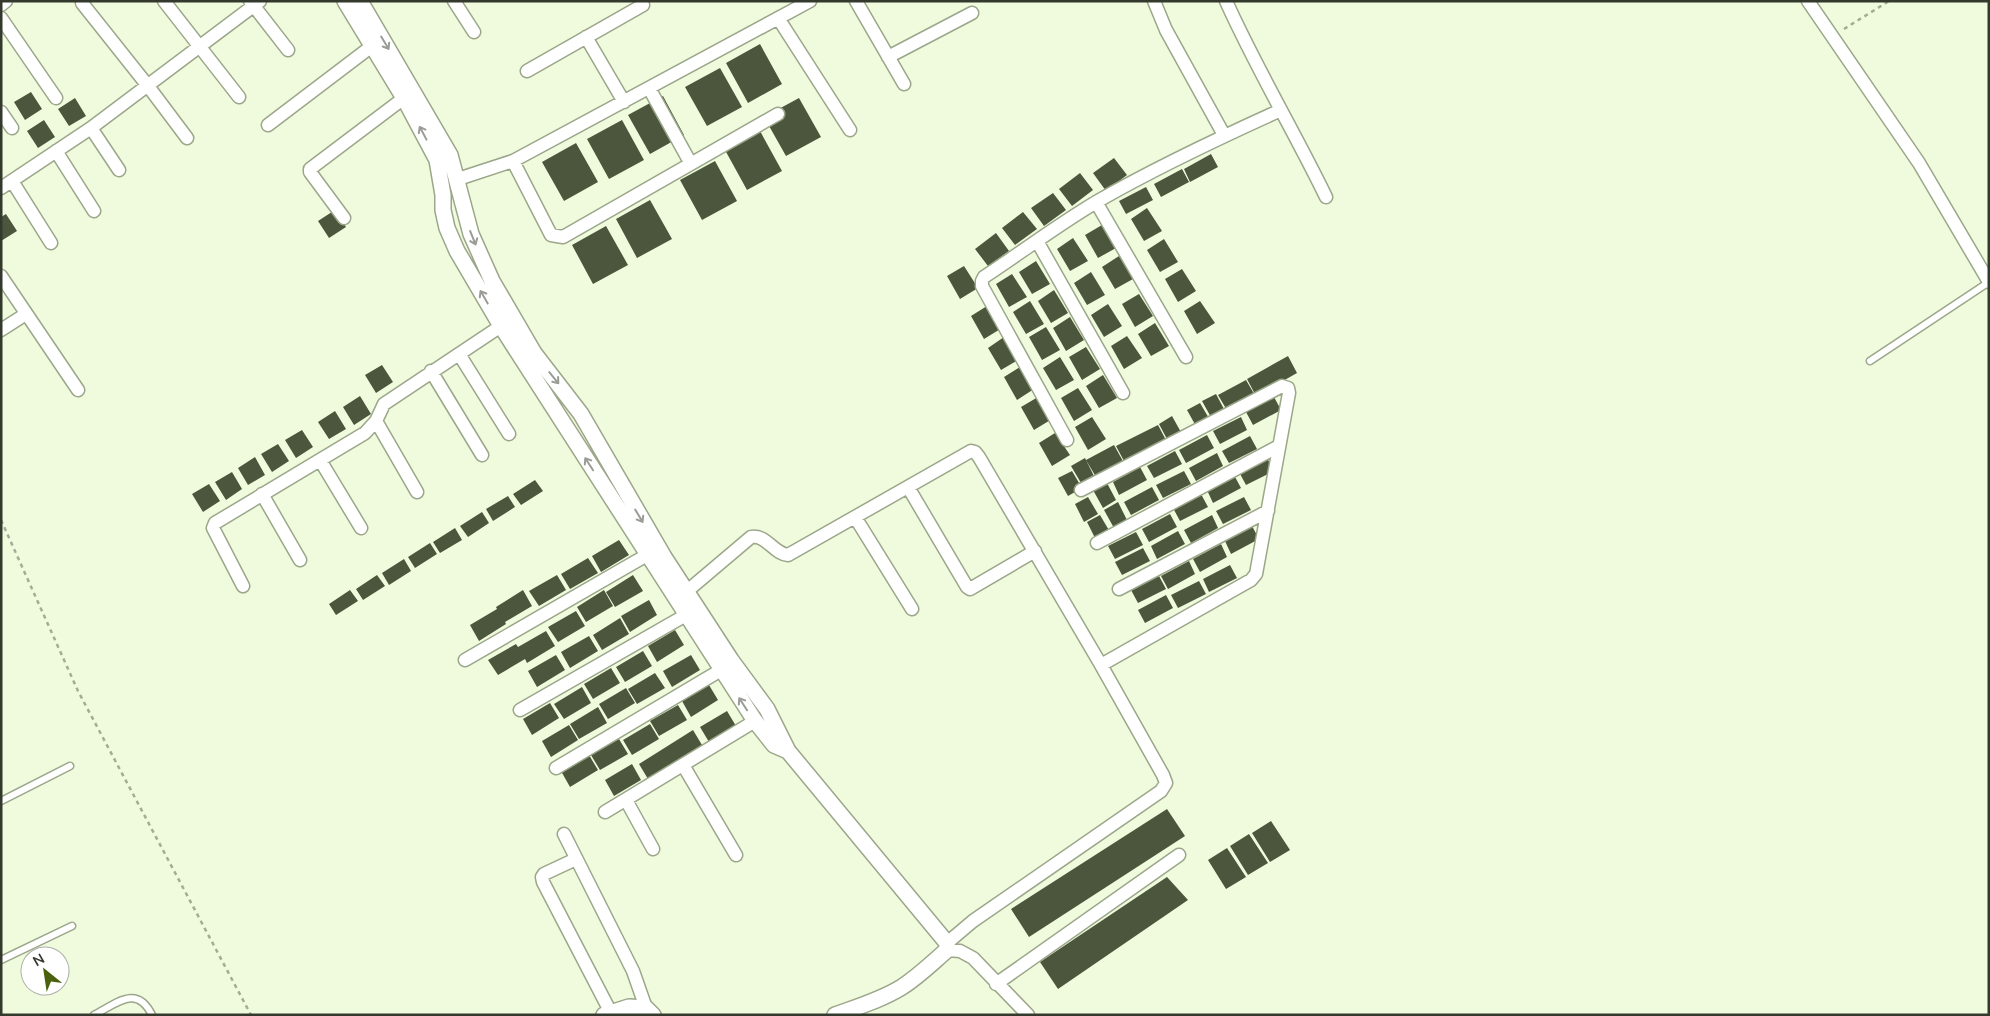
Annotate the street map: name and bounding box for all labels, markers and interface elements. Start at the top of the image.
one-way arrow [381,36,391,50]
one-way arrow [418,126,427,141]
one-way arrow [469,230,478,245]
one-way arrow [479,291,489,305]
one-way arrow [548,371,559,384]
one-way arrow [584,458,594,472]
one-way arrow [634,508,644,522]
one-way arrow [738,697,748,711]
north arrow [20,946,70,996]
text: N [29,949,48,970]

